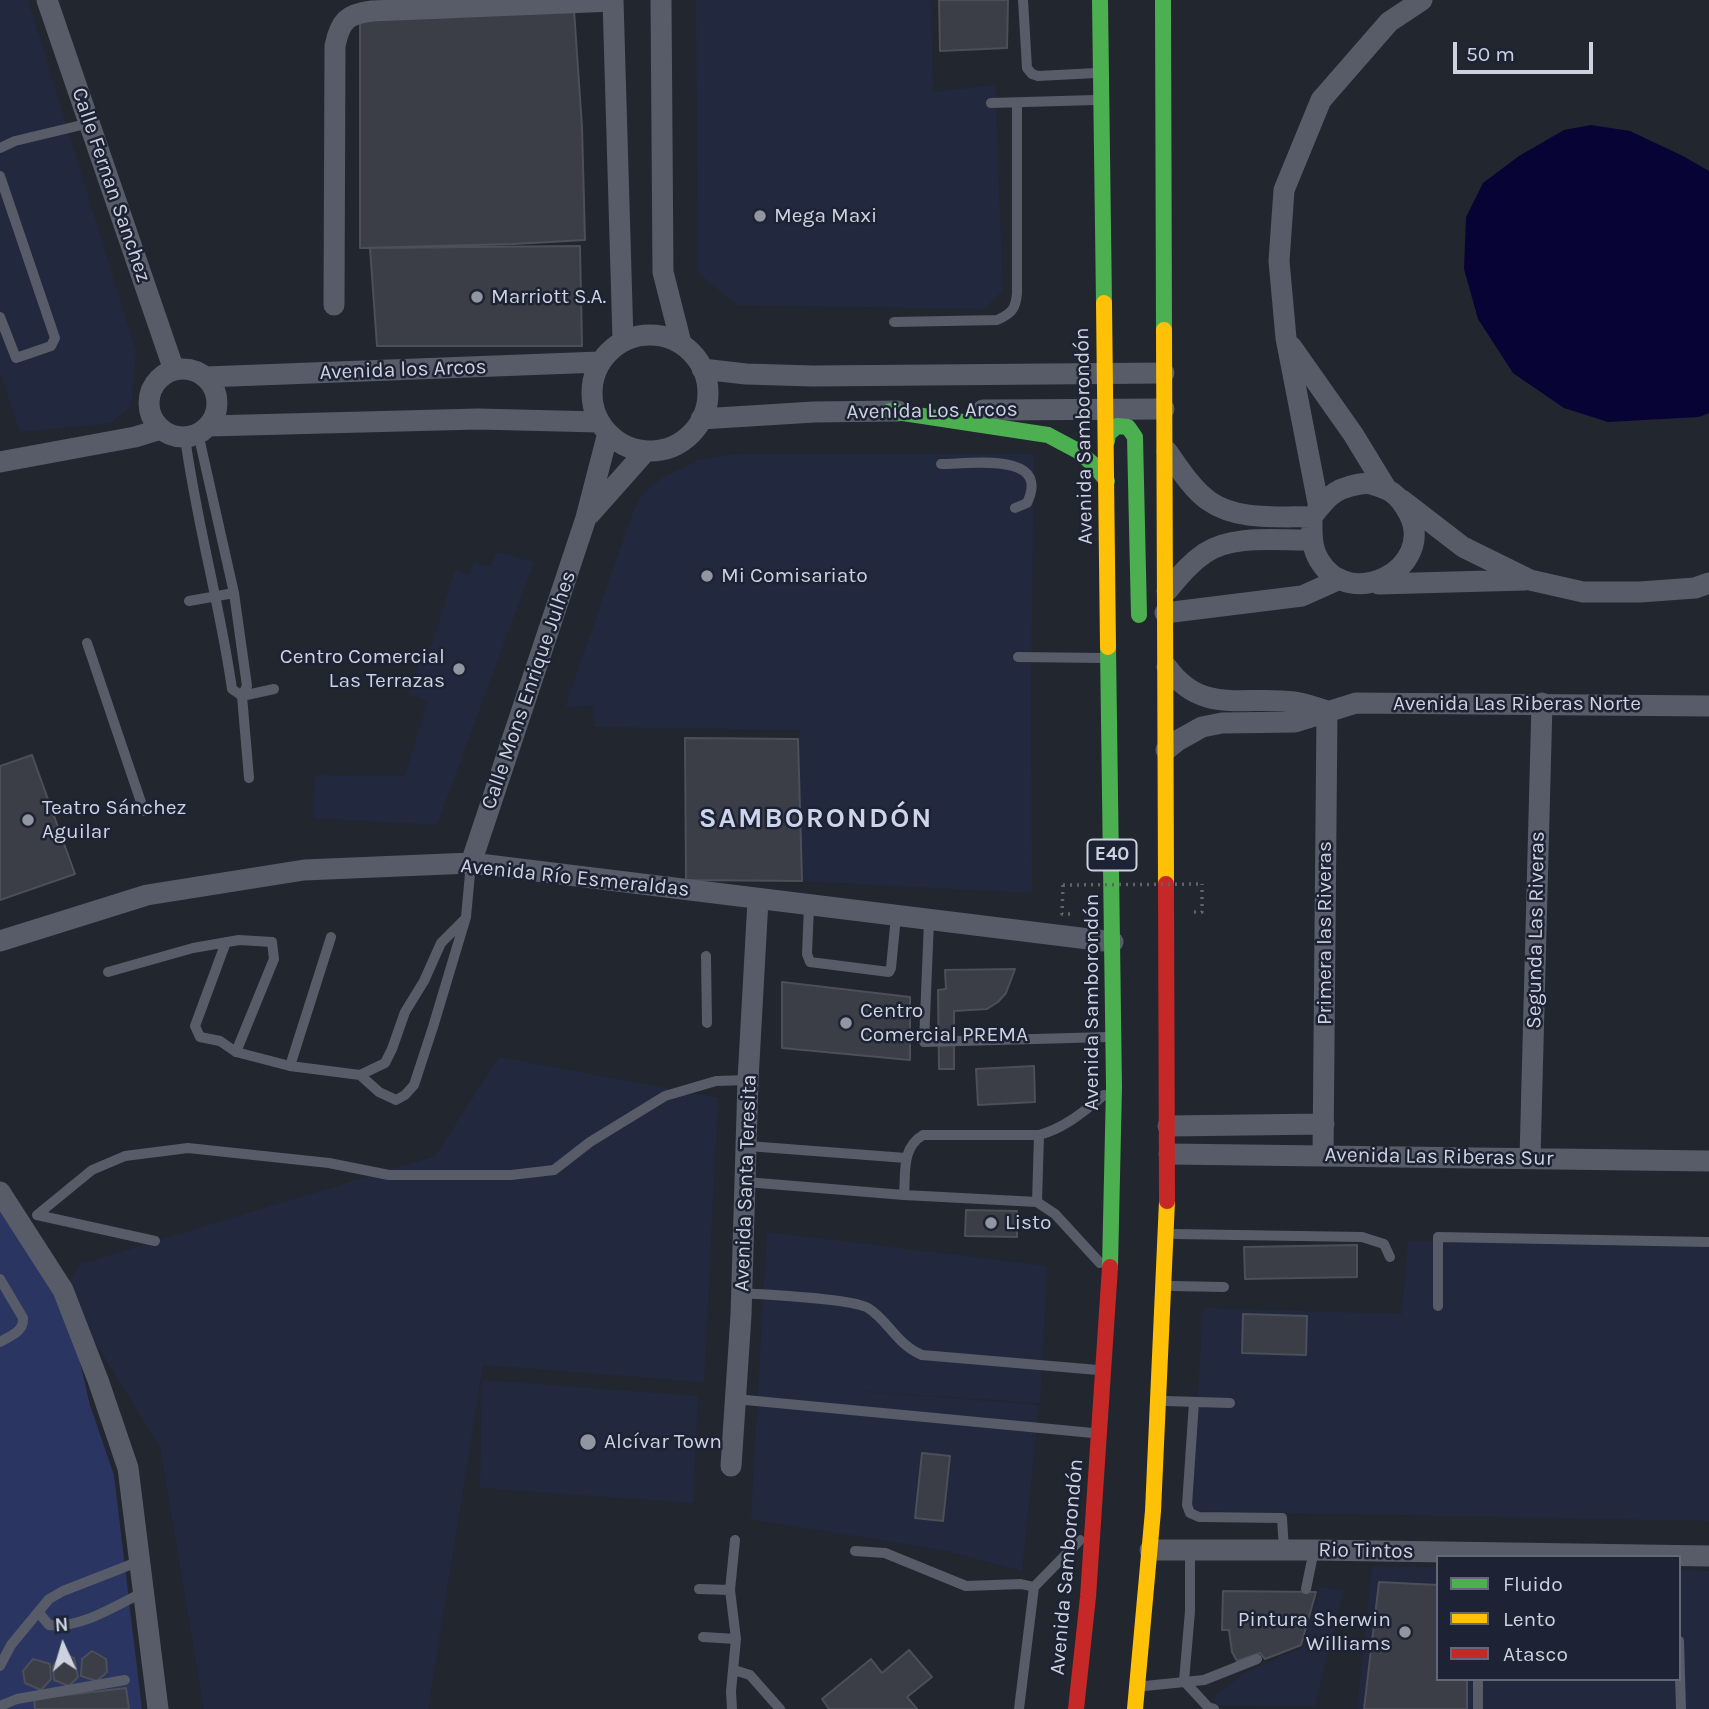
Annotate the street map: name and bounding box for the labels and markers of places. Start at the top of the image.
place label: Mega Maxi [774,203,877,229]
marker: Mega Maxi [752,208,768,224]
place label: Marriott S.A. [491,284,606,310]
marker: Marriott S.A. [469,289,485,305]
place label: Mi Comisariato [721,563,868,589]
marker: Mi Comisariato [699,568,715,584]
place label: Centro Comercial Las Terrazas [280,644,445,694]
marker: Centro Comercial Las Terrazas [451,661,467,677]
place label: Teatro Sánchez Aguilar [42,795,186,845]
marker: Teatro Sánchez Aguilar [20,812,36,828]
place label: Centro Comercial PREMA [860,998,1028,1048]
marker: Centro Comercial PREMA [838,1015,854,1031]
place label: Listo [1005,1210,1051,1236]
marker: Listo [983,1215,999,1231]
place label: Alcívar Town [604,1429,722,1455]
marker: Alcívar Town [578,1432,598,1452]
place label: Pintura Sherwin Williams [1238,1607,1391,1657]
marker: Pintura Sherwin Williams [1397,1624,1413,1640]

